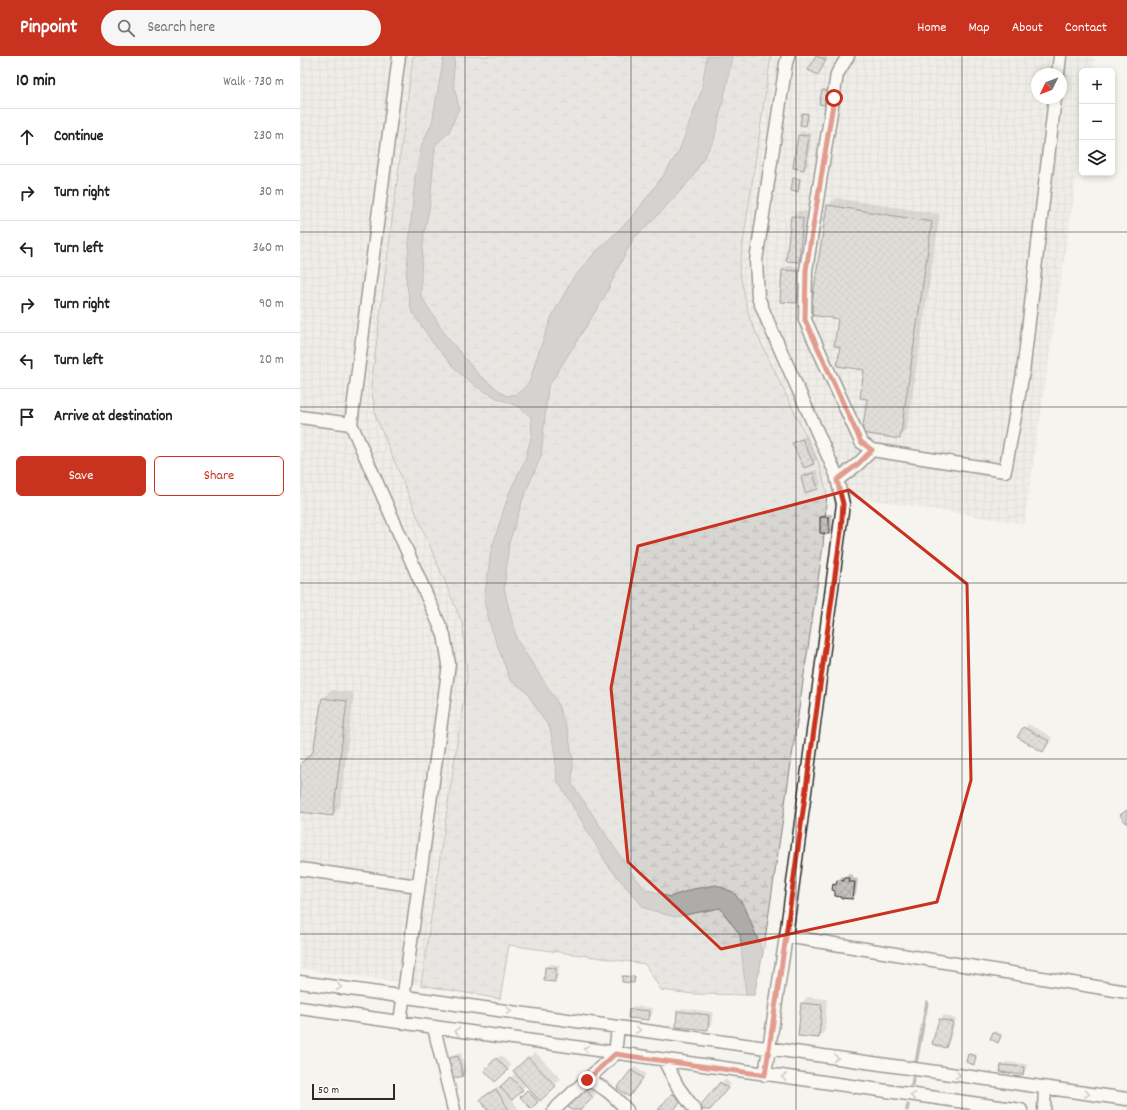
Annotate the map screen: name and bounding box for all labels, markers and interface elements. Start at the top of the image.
search box [101,10,381,46]
text: Pinpoint [20,15,77,42]
icon: search [115,17,137,39]
text: Search here [147,17,215,39]
text: Home [917,18,946,38]
text: Map [968,18,990,38]
text: About [1012,18,1043,38]
text: Contact [1065,18,1107,38]
north arrow [1031,68,1067,104]
map controls [1079,68,1115,176]
button: + [1079,68,1115,104]
text: 10 min [16,70,56,94]
text: Walk · 730 m [223,73,284,92]
route start [825,89,843,107]
button: − [1079,104,1115,140]
icon: ahead [16,126,38,148]
text: Continue [54,126,103,148]
text: 230 m [254,127,284,146]
button: layers [1079,140,1115,176]
icon: right [16,182,38,204]
text: Turn right [54,182,110,204]
text: 30 m [259,183,284,202]
icon: left [16,238,38,260]
text: Turn left [54,238,103,260]
text: 360 m [253,239,284,258]
icon: right [16,294,38,316]
text: Turn right [54,294,110,316]
text: 90 m [259,295,284,314]
icon: left [16,350,38,372]
text: Turn left [54,350,103,372]
text: 20 m [259,351,284,370]
icon: arrive [16,406,38,428]
text: Arrive at destination [54,406,172,428]
button: Save [16,456,146,496]
button: Share [154,456,284,496]
one-way arrow [336,982,342,991]
one-way arrow [506,1006,512,1015]
one-way arrow [634,1025,641,1034]
one-way arrow [454,1027,460,1036]
one-way arrow [583,1045,589,1054]
one-way arrow [833,1053,839,1062]
one-way arrow [955,1070,961,1079]
route end [578,1071,596,1089]
one-way arrow [781,1073,787,1082]
scale bar [312,1082,395,1101]
text: 50 m [318,1083,339,1099]
one-way arrow [1084,1089,1090,1098]
one-way arrow [910,1092,916,1101]

